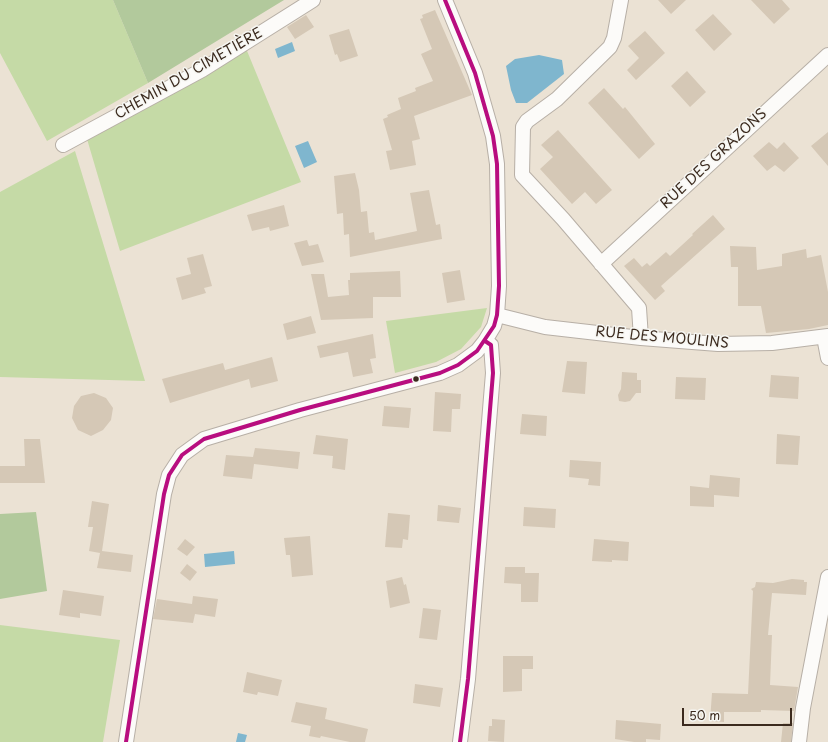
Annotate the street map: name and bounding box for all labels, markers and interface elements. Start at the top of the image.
street label: CHEMIN DU CIMETIÈRE [112,25,266,123]
street label: RUE DES GRAZONS [658,106,770,212]
street label: RUE DES MOULINS [595,324,729,352]
unlabelled marker [411,374,421,384]
scale bar [684,700,794,726]
text: 50 m [689,706,720,724]

